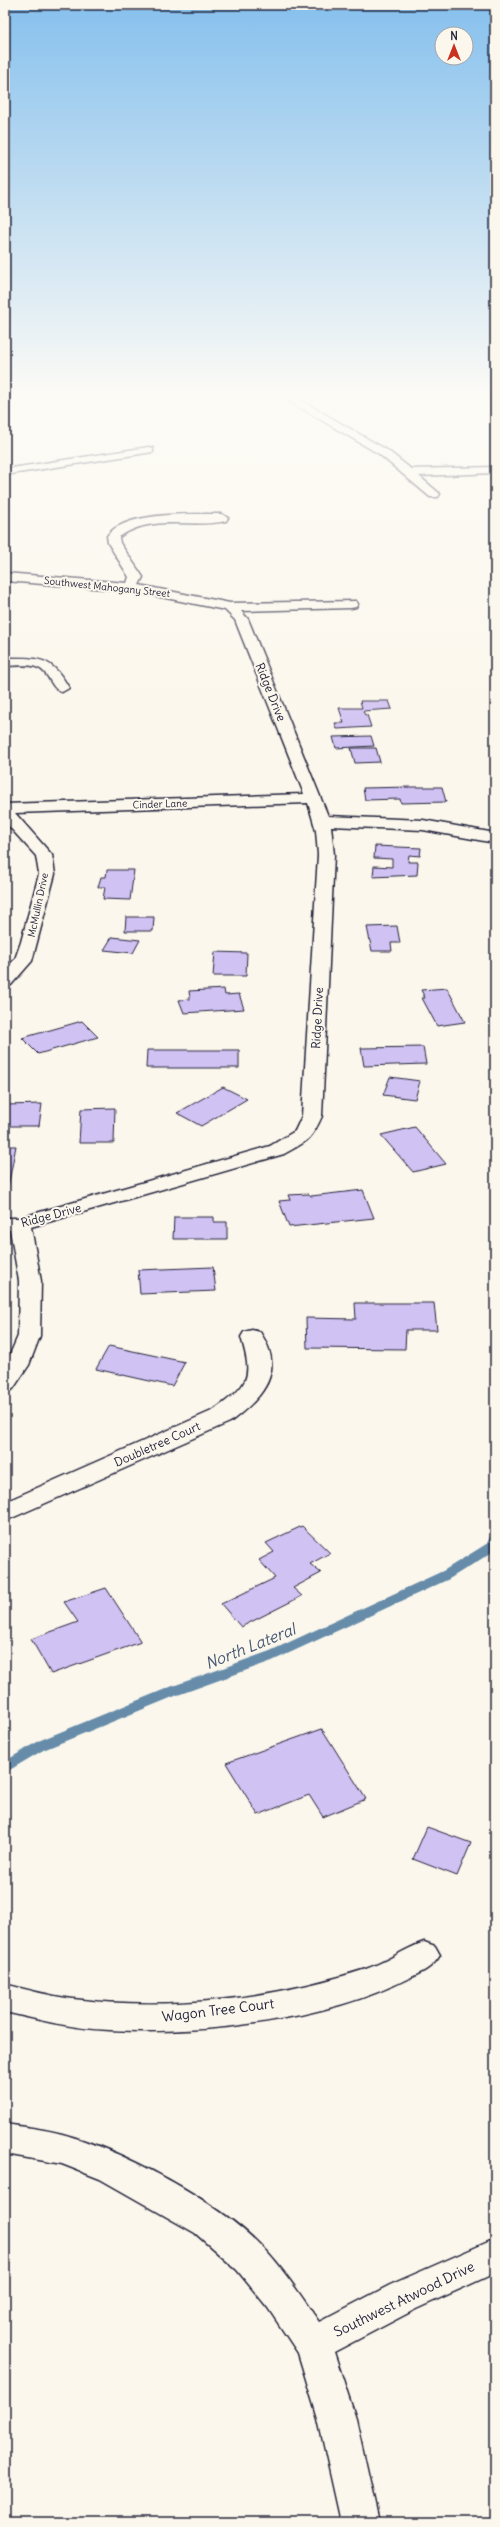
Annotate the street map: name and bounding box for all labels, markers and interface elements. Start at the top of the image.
north arrow [434,26,474,66]
text: N [450,29,458,43]
street label: Southwest Mahogany Street [43,574,171,600]
street label: Ridge Drive [252,661,290,723]
street label: Cinder Lane [133,797,187,811]
street label: McMullin Drive [25,872,51,938]
street label: Ridge Drive [308,987,326,1049]
street label: Ridge Drive [19,1200,83,1230]
street label: Doubletree Court [112,1418,202,1470]
water label: North Lateral [202,1618,300,1673]
street label: Wagon Tree Court [161,1994,275,2026]
street label: Southwest Atwood Drive [331,2257,477,2341]

